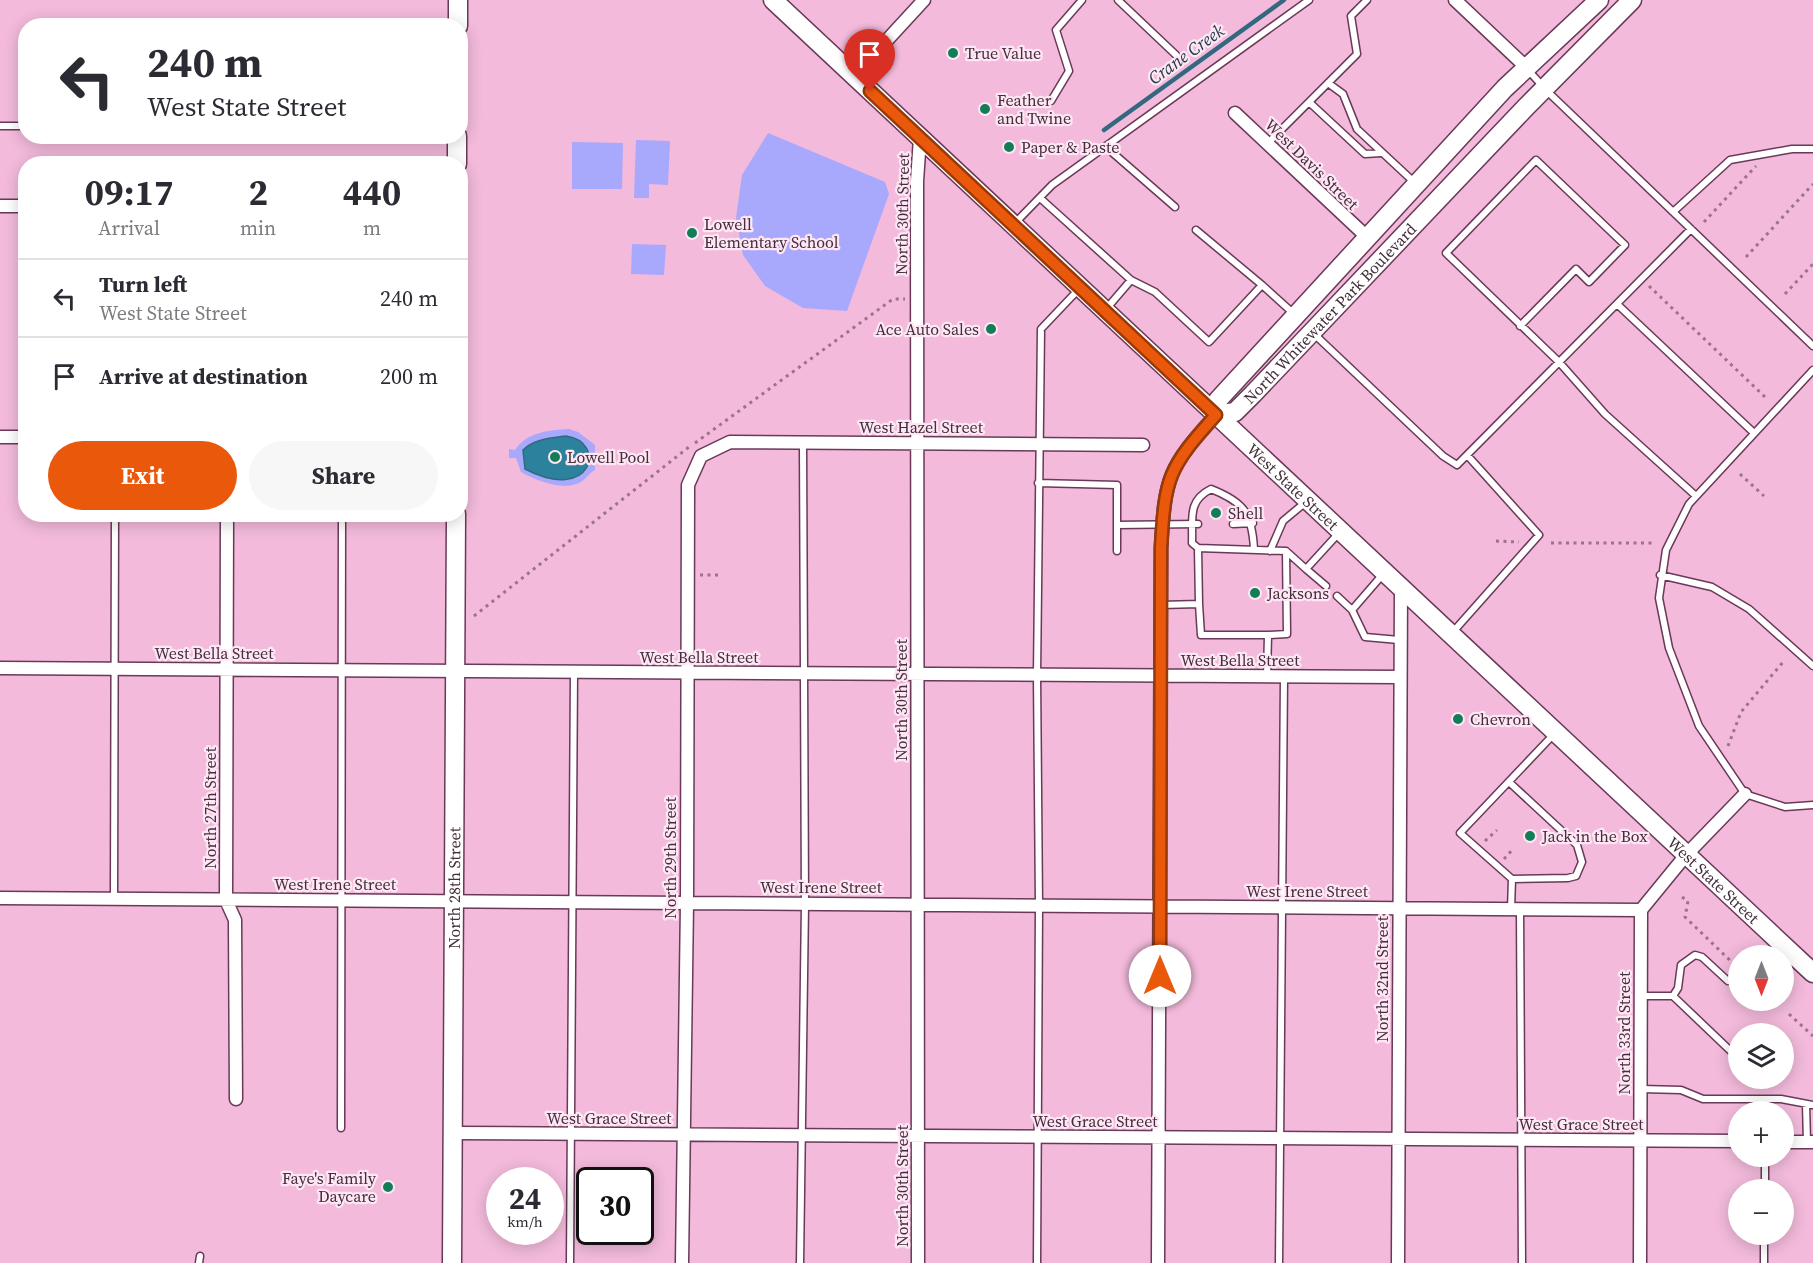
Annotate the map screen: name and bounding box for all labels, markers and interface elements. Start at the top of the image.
water label: Crane Creek [1143,18,1230,90]
pin [844,29,895,91]
text: 240 m [147,33,262,91]
icon: arrive [853,38,886,71]
icon: left [48,42,126,120]
place label: True Value [965,42,1041,64]
marker: True Value [946,46,960,60]
text: West State Street [147,88,346,125]
place label: Feather and Twine [997,89,1071,129]
marker: Feather and Twine [978,102,992,116]
street label: West Davis Street [1260,114,1364,215]
place label: Paper & Paste [1021,136,1119,158]
marker: Paper & Paste [1002,140,1016,154]
street label: North 30th Street [890,152,914,275]
text: 09:17 [85,168,173,217]
text: 2 [248,168,268,217]
text: 440 [343,168,401,217]
place label: Lowell Elementary School [704,213,839,253]
text: Arrival [98,214,160,242]
text: min [240,214,276,242]
text: m [363,214,381,242]
street label: North Whitewater Park Boulevard [1239,218,1421,408]
marker: Lowell Elementary School [685,226,699,240]
text: Turn left [99,269,187,299]
icon: left [48,282,81,315]
text: 240 m [380,283,438,313]
text: West State Street [99,299,247,327]
place label: Ace Auto Sales [875,318,979,340]
marker: Ace Auto Sales [984,322,998,336]
icon: arrive [48,360,81,393]
text: Arrive at destination [99,361,308,391]
text: 200 m [380,361,438,391]
street label: West Hazel Street [859,416,984,438]
street label: West State Street [1242,438,1344,535]
button: Exit [48,441,237,510]
button: Share [249,441,438,510]
place label: Lowell Pool [567,446,650,468]
marker: Lowell Pool [548,450,562,464]
place label: Shell [1228,502,1263,524]
marker: Shell [1209,506,1223,520]
place label: Jacksons [1266,582,1329,604]
marker: Jacksons [1248,586,1262,600]
street label: North 30th Street [890,638,912,761]
street label: West Bella Street [155,642,274,664]
street label: West Bella Street [640,646,759,668]
street label: West Bella Street [1181,649,1300,671]
place label: Chevron [1470,708,1531,730]
marker: Chevron [1451,712,1465,726]
street label: North 27th Street [199,746,221,869]
street label: North 29th Street [659,796,681,919]
place label: Jack in the Box [1541,825,1648,847]
street label: North 28th Street [443,826,465,949]
marker: Jack in the Box [1523,829,1537,843]
street label: West State Street [1663,832,1765,929]
street label: West Irene Street [274,873,397,895]
street label: West Irene Street [760,876,883,898]
street label: West Irene Street [1246,880,1369,902]
street label: North 32nd Street [1371,915,1393,1042]
position arrow [1128,944,1192,1008]
north arrow [1728,945,1794,1011]
map controls [1728,945,1794,1245]
street label: North 33rd Street [1613,971,1635,1094]
button: layers [1728,1023,1794,1089]
button: + [1728,1101,1794,1167]
street label: West Grace Street [547,1107,672,1129]
street label: West Grace Street [1033,1110,1158,1132]
street label: West Grace Street [1519,1113,1644,1135]
street label: North 30th Street [891,1124,913,1247]
place label: Faye's Family Daycare [282,1167,377,1207]
speed limit sign: 30 [576,1167,654,1245]
text: 24 [509,1178,541,1219]
button: − [1728,1179,1794,1245]
marker: Faye's Family Daycare [381,1180,395,1194]
text: km/h [507,1211,543,1232]

